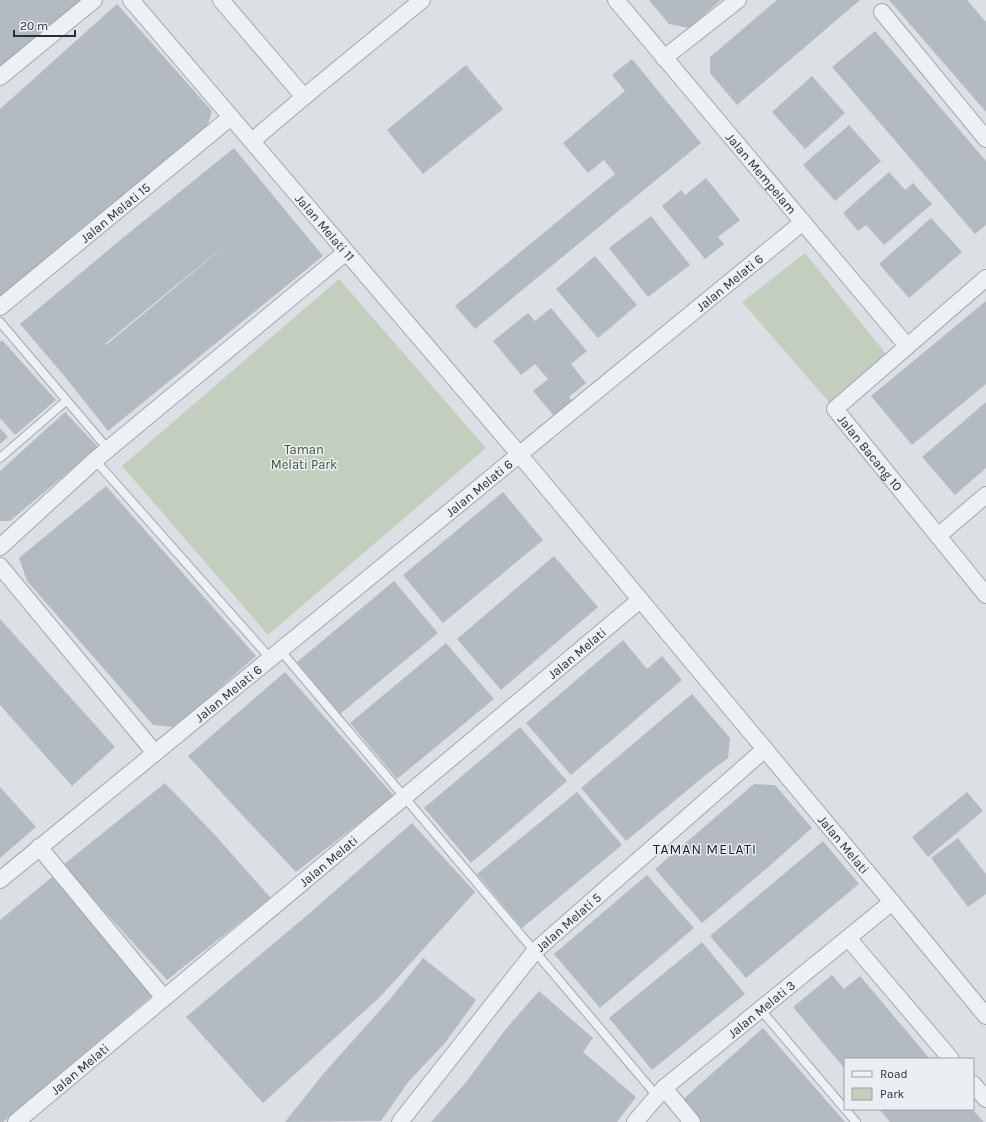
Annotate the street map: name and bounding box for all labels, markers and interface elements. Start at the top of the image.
scale bar [14,12,75,38]
text: 20 m [20,19,48,33]
street label: Jalan Mempelam [723,129,800,217]
street label: Jalan Melati 15 [77,179,153,246]
street label: Jalan Melati 11 [293,191,358,264]
street label: Jalan Melati 6 [693,251,766,314]
street label: Jalan Bacang 10 [835,411,906,494]
park label: Taman Melati Park [271,442,337,472]
street label: Jalan Melati 6 [442,456,515,519]
street label: Jalan Melati [544,624,609,682]
street label: Jalan Melati 6 [192,661,265,725]
street label: Jalan Melati [815,812,873,876]
street label: Jalan Melati [296,832,360,890]
district label: TAMAN MELATI [653,841,757,858]
street label: Jalan Melati 5 [532,889,604,955]
street label: Jalan Melati 3 [724,977,798,1041]
street label: Jalan Melati [47,1040,112,1097]
legend [844,1058,974,1110]
text: Road [880,1067,908,1081]
text: Park [880,1087,905,1101]

